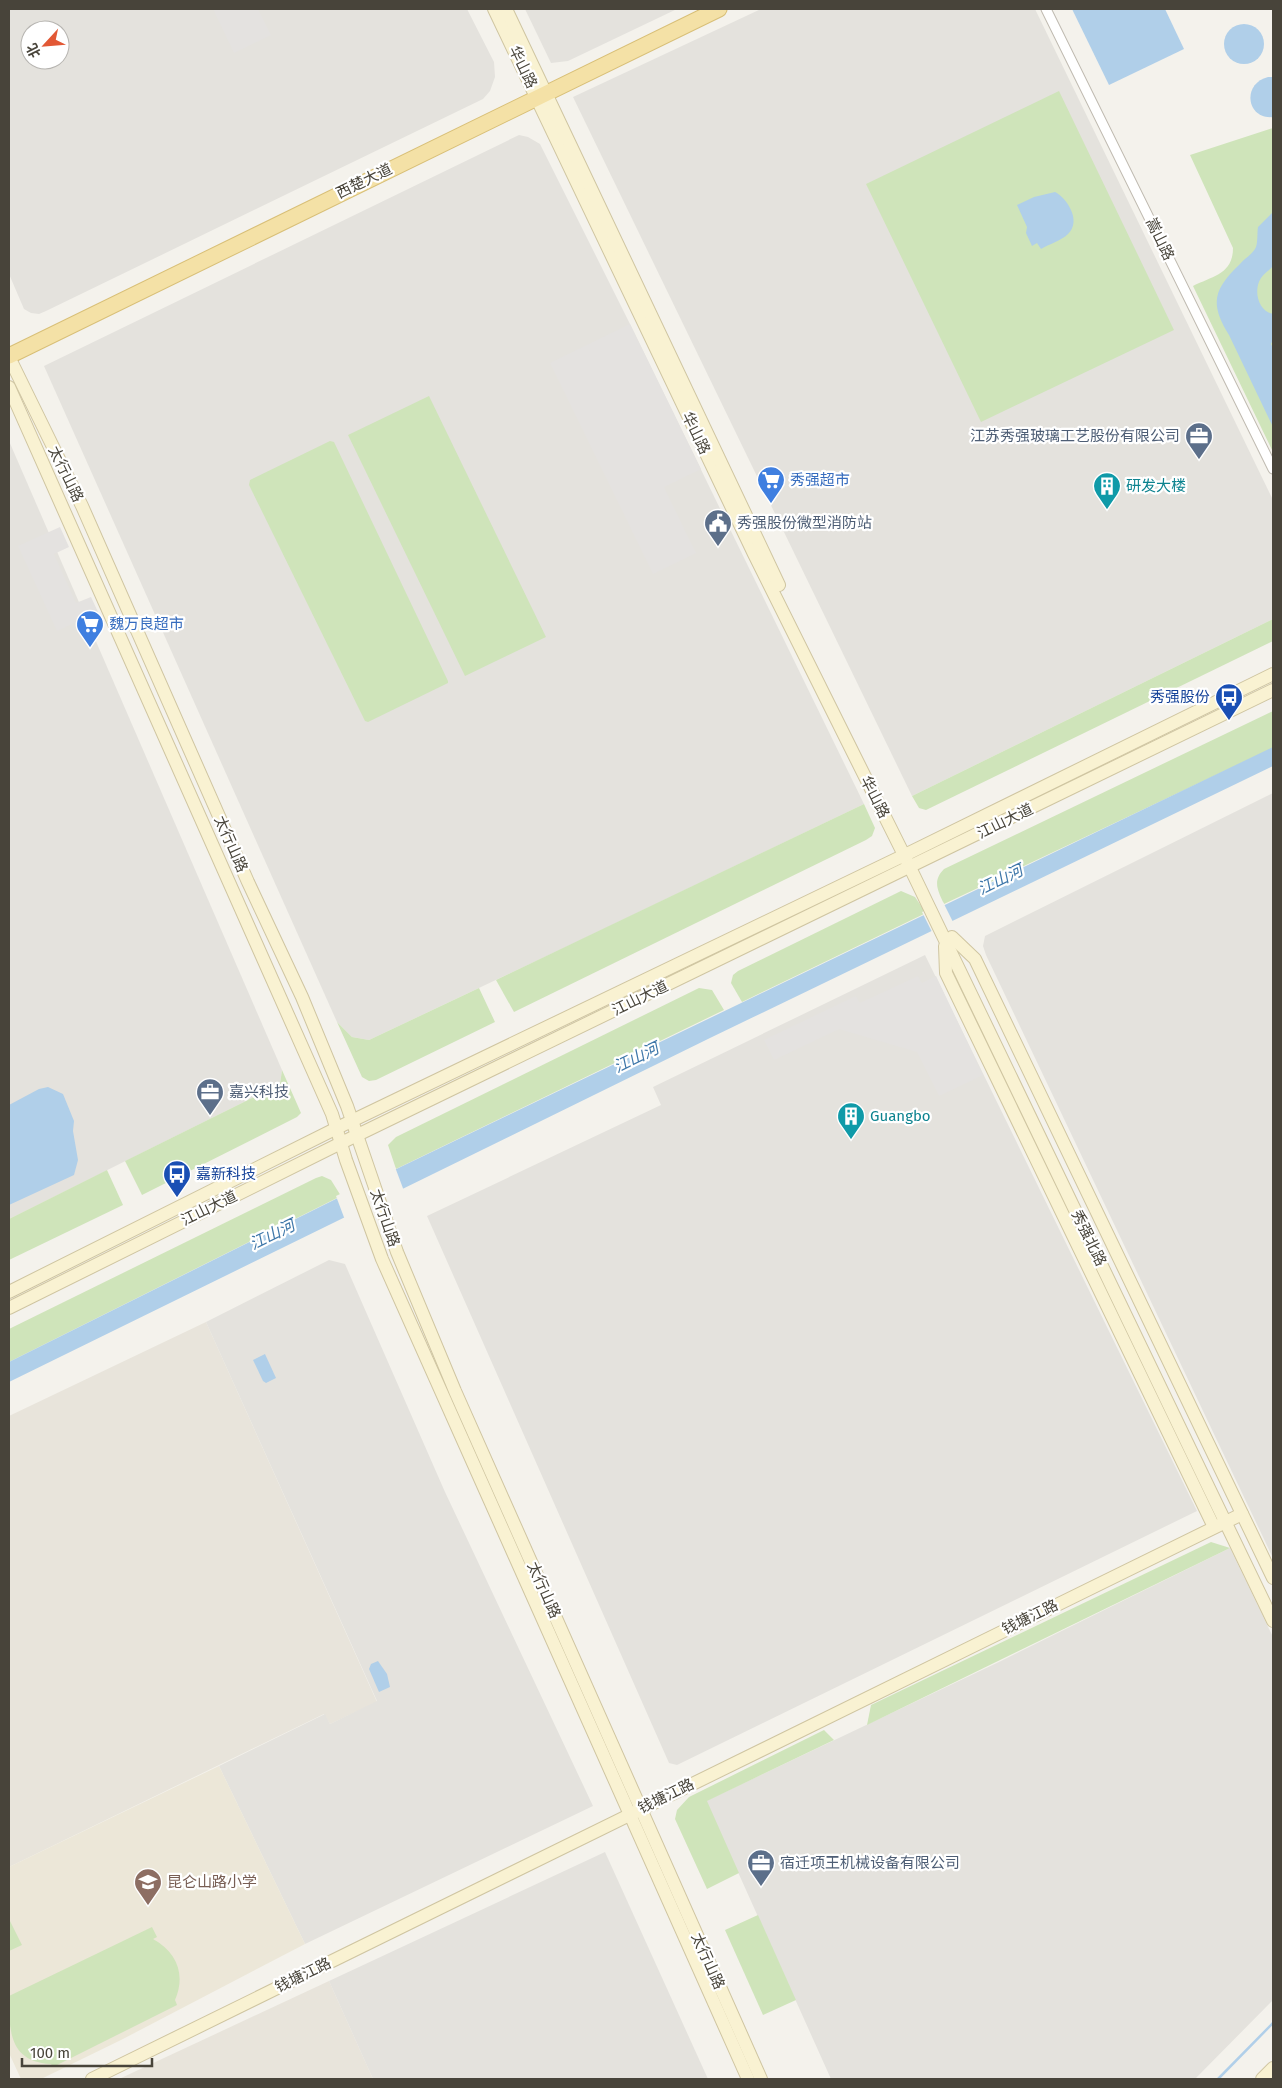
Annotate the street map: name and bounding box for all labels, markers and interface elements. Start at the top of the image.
north arrow [20,20,70,70]
text: 北 [23,40,44,60]
street label: 华山路 [505,43,541,91]
street label: 西楚大道 [333,160,395,202]
street label: 嵩山路 [1142,215,1178,263]
street label: 华山路 [678,409,714,457]
office icon: 江苏秀强玻璃工艺股份有限公司 [1184,421,1214,460]
place label: 江苏秀强玻璃工艺股份有限公司 [970,427,1180,445]
street label: 太行山路 [45,443,87,505]
supermarket icon: 秀强超市 [756,465,786,504]
place label: 秀强超市 [790,471,850,489]
building icon: 研发大楼 [1092,471,1122,510]
place label: 研发大楼 [1126,477,1186,495]
public building icon: 秀强股份微型消防站 [703,508,733,547]
place label: 秀强股份微型消防站 [737,514,872,532]
supermarket icon: 魏万良超市 [75,609,105,648]
place label: 魏万良超市 [109,615,184,633]
bus stop icon: 秀强股份 [1214,682,1244,721]
place label: 秀强股份 [1150,688,1210,706]
street label: 华山路 [857,773,893,821]
street label: 江山大道 [974,800,1036,842]
street label: 太行山路 [211,813,251,875]
water label: 江山河 [974,859,1029,899]
street label: 江山大道 [609,977,671,1019]
water label: 江山河 [610,1037,665,1077]
office icon: 嘉兴科技 [195,1077,225,1116]
place label: 嘉兴科技 [229,1083,289,1101]
building icon: Guangbo [836,1101,866,1140]
place label: Guangbo [870,1107,931,1125]
bus stop icon: 嘉新科技 [162,1159,192,1198]
place label: 嘉新科技 [196,1165,256,1183]
street label: 江山大道 [178,1187,240,1229]
street label: 太行山路 [367,1187,403,1249]
street label: 秀强北路 [1068,1207,1110,1269]
water label: 江山河 [246,1214,301,1254]
street label: 太行山路 [524,1559,564,1621]
street label: 钱塘江路 [999,1596,1061,1638]
street label: 钱塘江路 [635,1775,697,1817]
office icon: 宿迁项王机械设备有限公司 [746,1848,776,1887]
place label: 宿迁项王机械设备有限公司 [780,1854,960,1872]
school or university icon: 昆仑山路小学 [133,1867,163,1906]
place label: 昆仑山路小学 [167,1873,257,1891]
street label: 太行山路 [688,1930,728,1992]
street label: 钱塘江路 [272,1954,334,1996]
scale bar [22,2036,152,2068]
text: 100 m [30,2044,70,2062]

